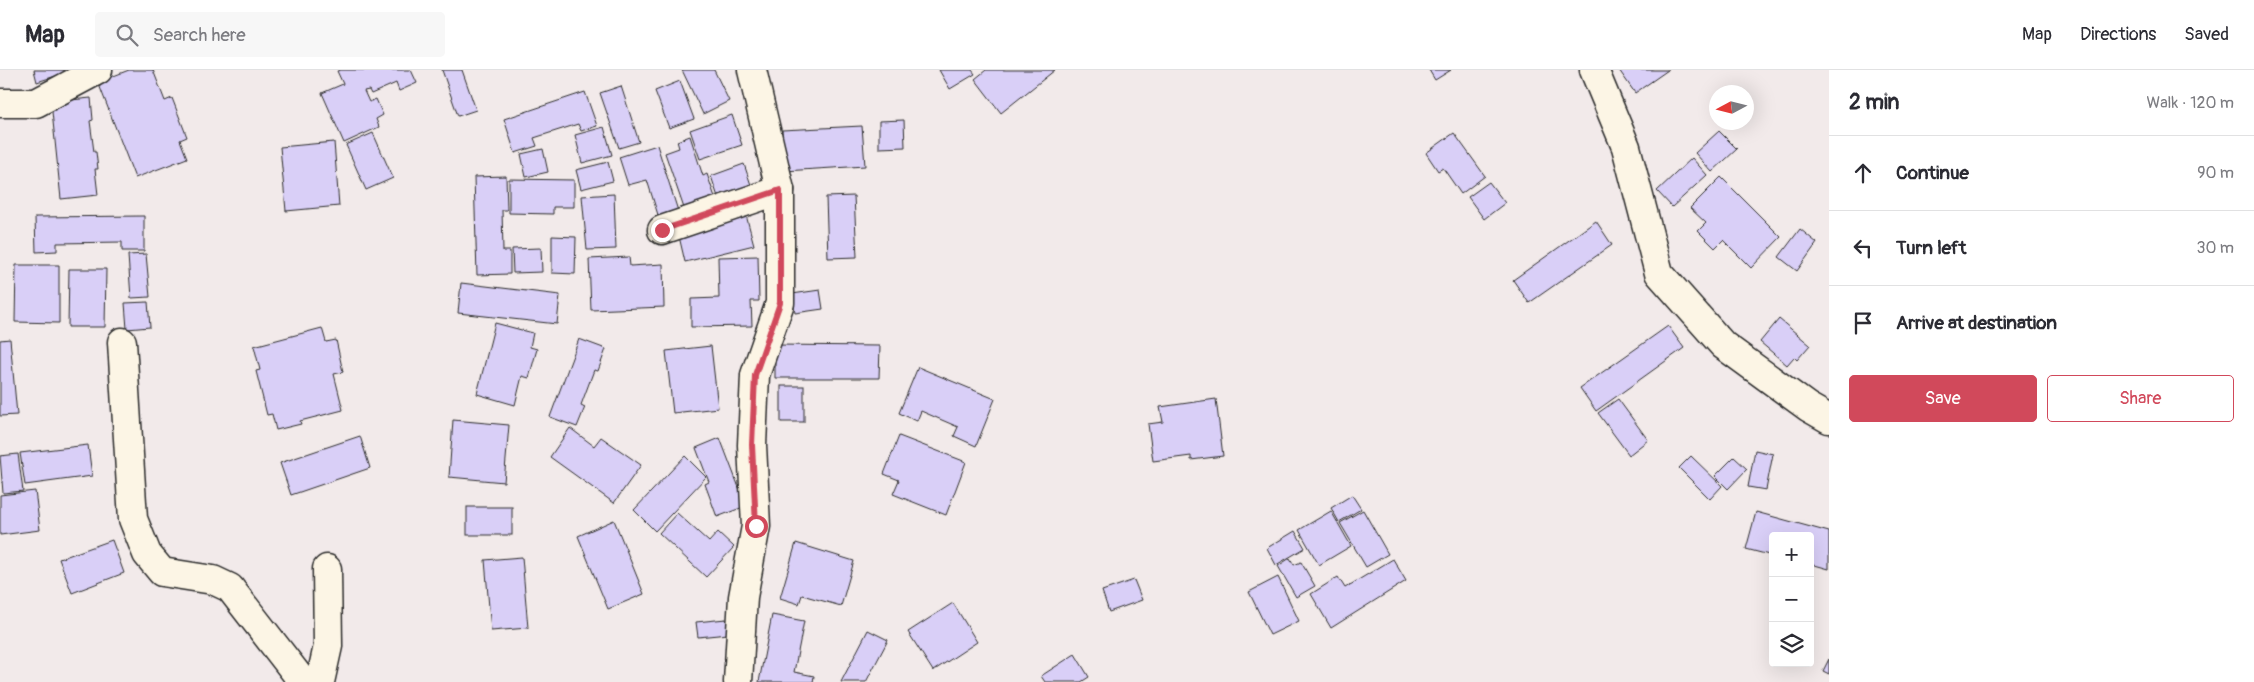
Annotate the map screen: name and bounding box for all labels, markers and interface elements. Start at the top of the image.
search box [95,12,445,57]
text: Map [25,20,65,49]
icon: search [113,21,141,49]
text: Search here [153,23,246,47]
text: Map [2022,23,2052,46]
text: Directions [2080,23,2156,46]
text: Saved [2184,23,2229,46]
north arrow [1709,85,1754,130]
text: 2 min [1849,89,1899,116]
text: Walk · 120 m [2146,93,2234,113]
icon: ahead [1849,159,1877,187]
text: Continue [1896,161,1969,185]
text: 90 m [2197,163,2234,183]
route end [651,219,674,242]
icon: left [1849,234,1877,262]
text: Turn left [1896,236,1966,260]
text: 30 m [2196,238,2234,258]
icon: arrive [1849,309,1877,337]
text: Arrive at destination [1896,311,2057,335]
button: Save [1849,375,2037,422]
button: Share [2047,375,2234,422]
route start [745,515,768,538]
map controls [1769,532,1814,667]
button: + [1769,532,1814,577]
button: − [1769,577,1814,622]
button: layers [1769,622,1814,667]

